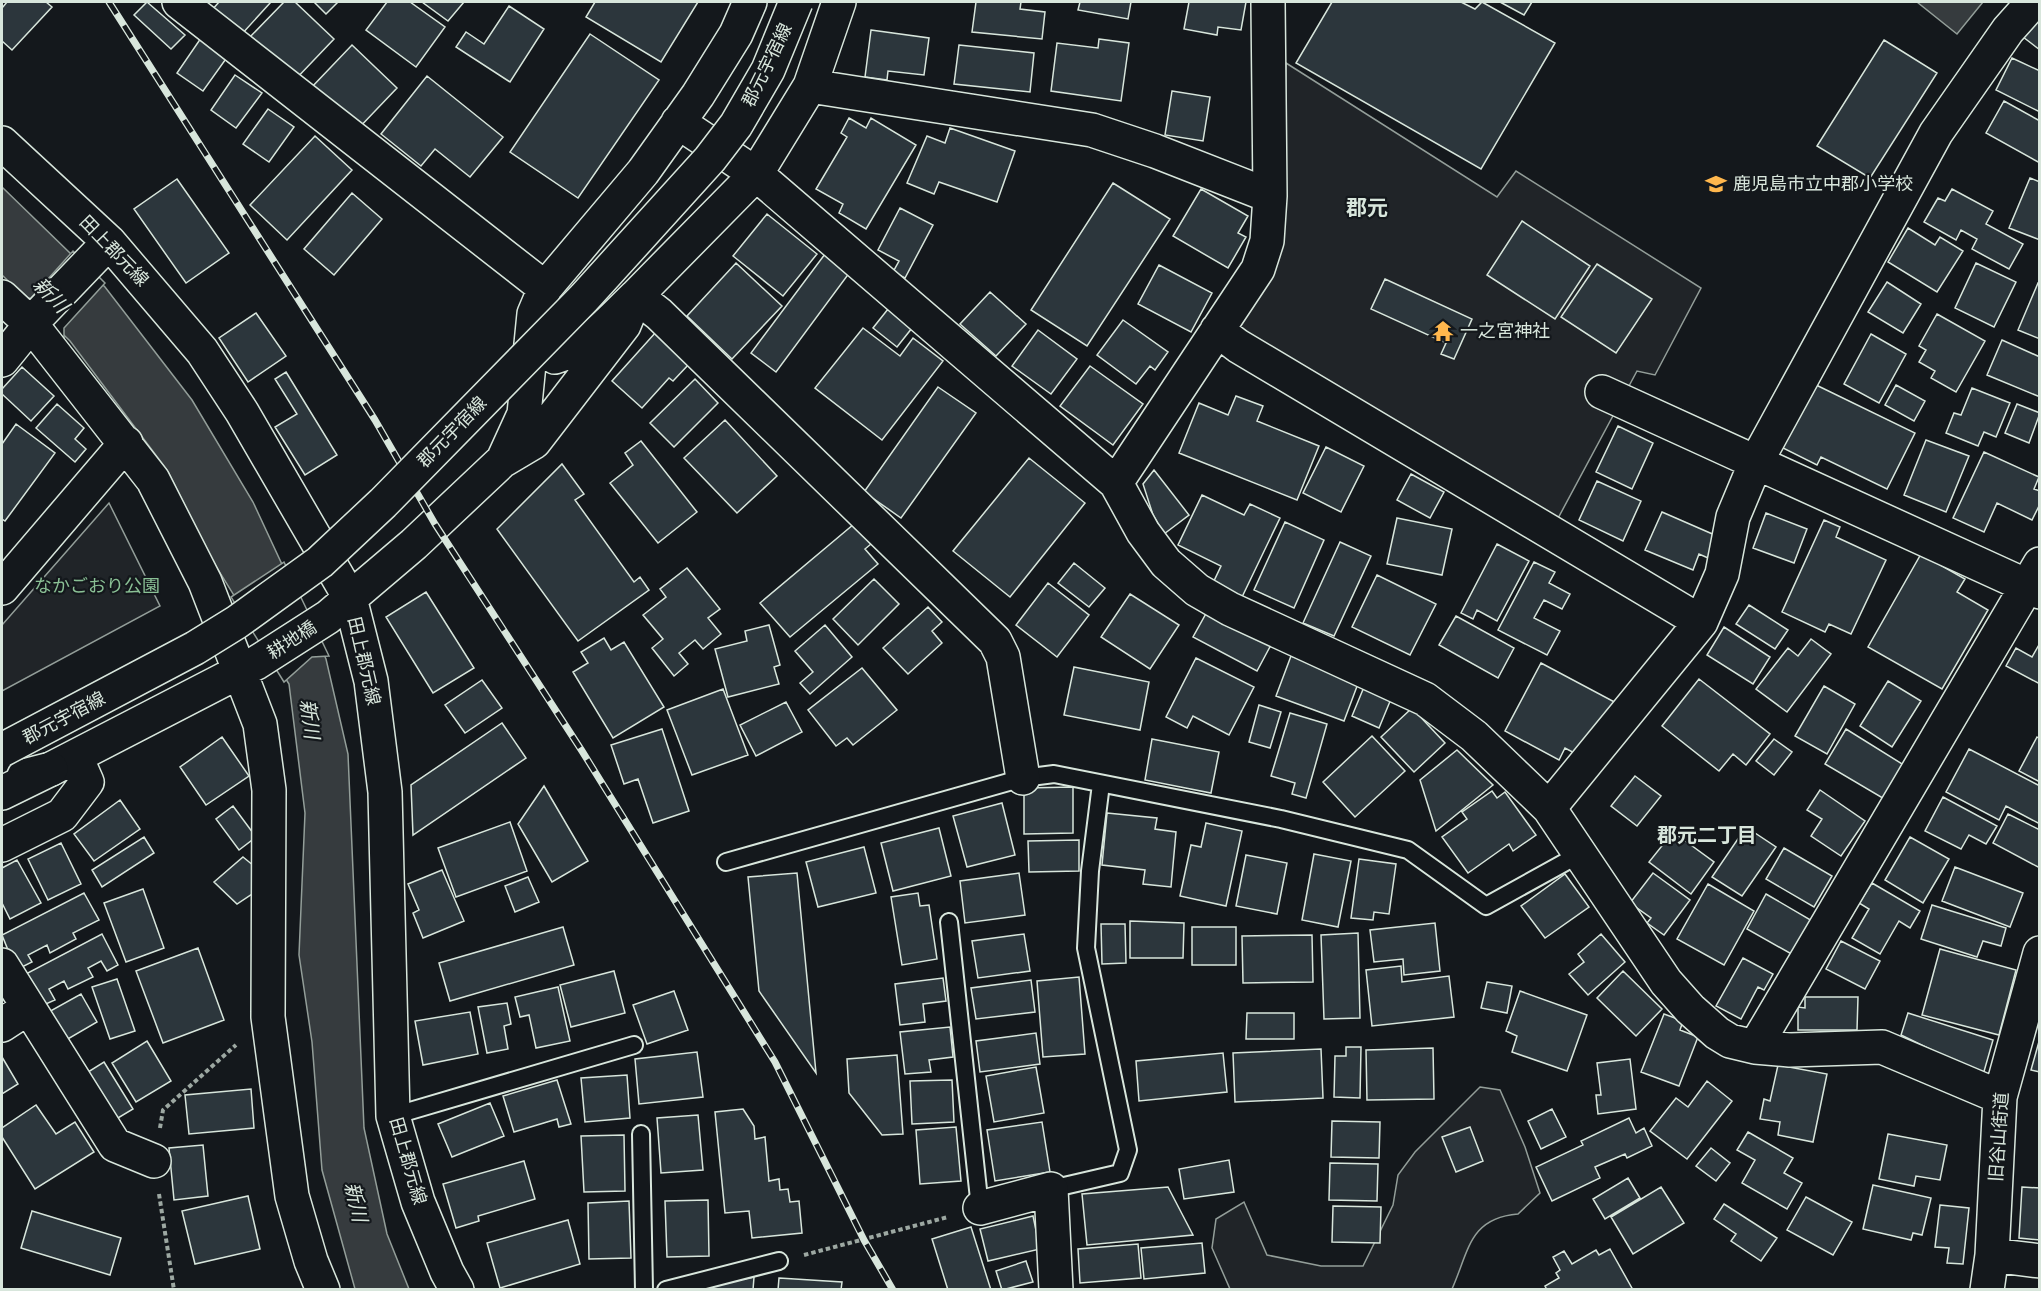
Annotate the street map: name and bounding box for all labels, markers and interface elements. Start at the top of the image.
street label: 郡元宇宿線 [737,20,797,110]
school or university icon: 鹿児島市立中郡小学校 [1704,172,1728,196]
place label: 鹿児島市立中郡小学校 [1733,173,1913,195]
district label: 郡元 [1346,195,1388,220]
street label: 田上郡元線 [75,211,153,291]
water label: 新川 [28,272,75,319]
temple icon: 一之宮神社 [1431,319,1455,343]
place label: 一之宮神社 [1460,320,1550,342]
street label: 郡元宇宿線 [413,392,491,472]
park label: なかごおり公園 [34,575,160,597]
street label: 田上郡元線 [343,615,385,707]
street label: 耕地橋 [263,616,321,664]
street label: 郡元宇宿線 [19,687,109,749]
water label: 新川 [296,698,325,742]
district label: 郡元二丁目 [1657,823,1757,847]
street label: 旧谷山街道 [1985,1091,2013,1183]
street label: 田上郡元線 [385,1115,431,1207]
water label: 新川 [340,1180,373,1226]

